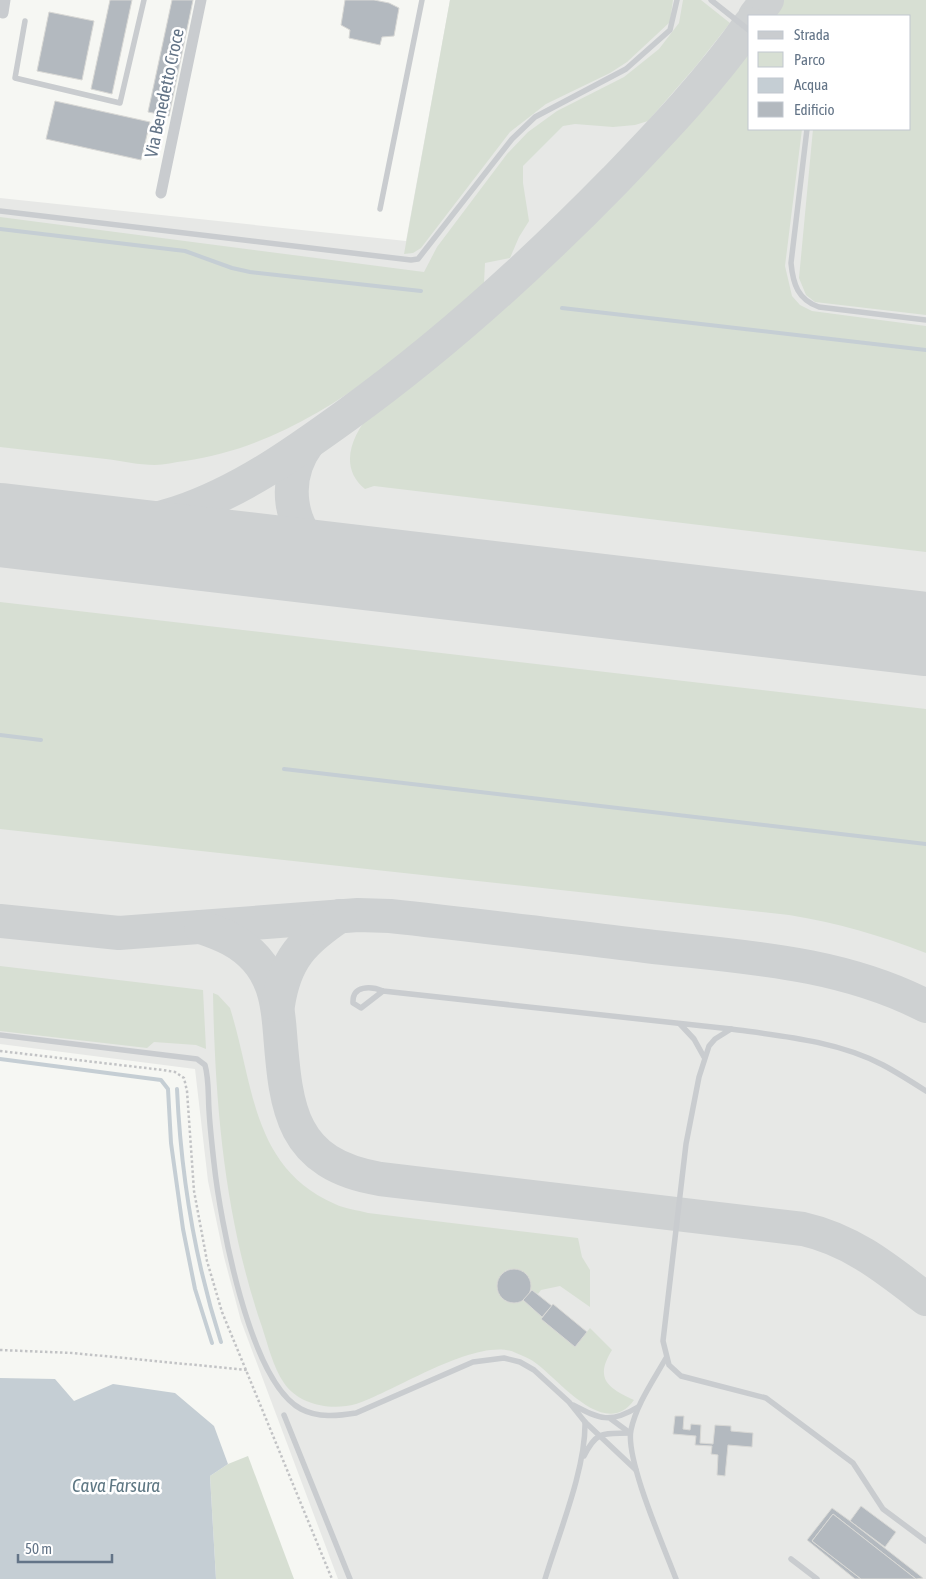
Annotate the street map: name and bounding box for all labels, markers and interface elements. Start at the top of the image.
legend [748,15,911,130]
street label: Via Benedetto Croce [140,26,188,160]
text: Strada [794,26,830,43]
text: Parco [794,51,825,68]
text: Acqua [794,76,828,93]
text: Edificio [794,101,835,118]
water label: Cava Farsura [72,1474,160,1496]
scale bar [18,1532,111,1564]
text: 50 m [25,1540,52,1557]

